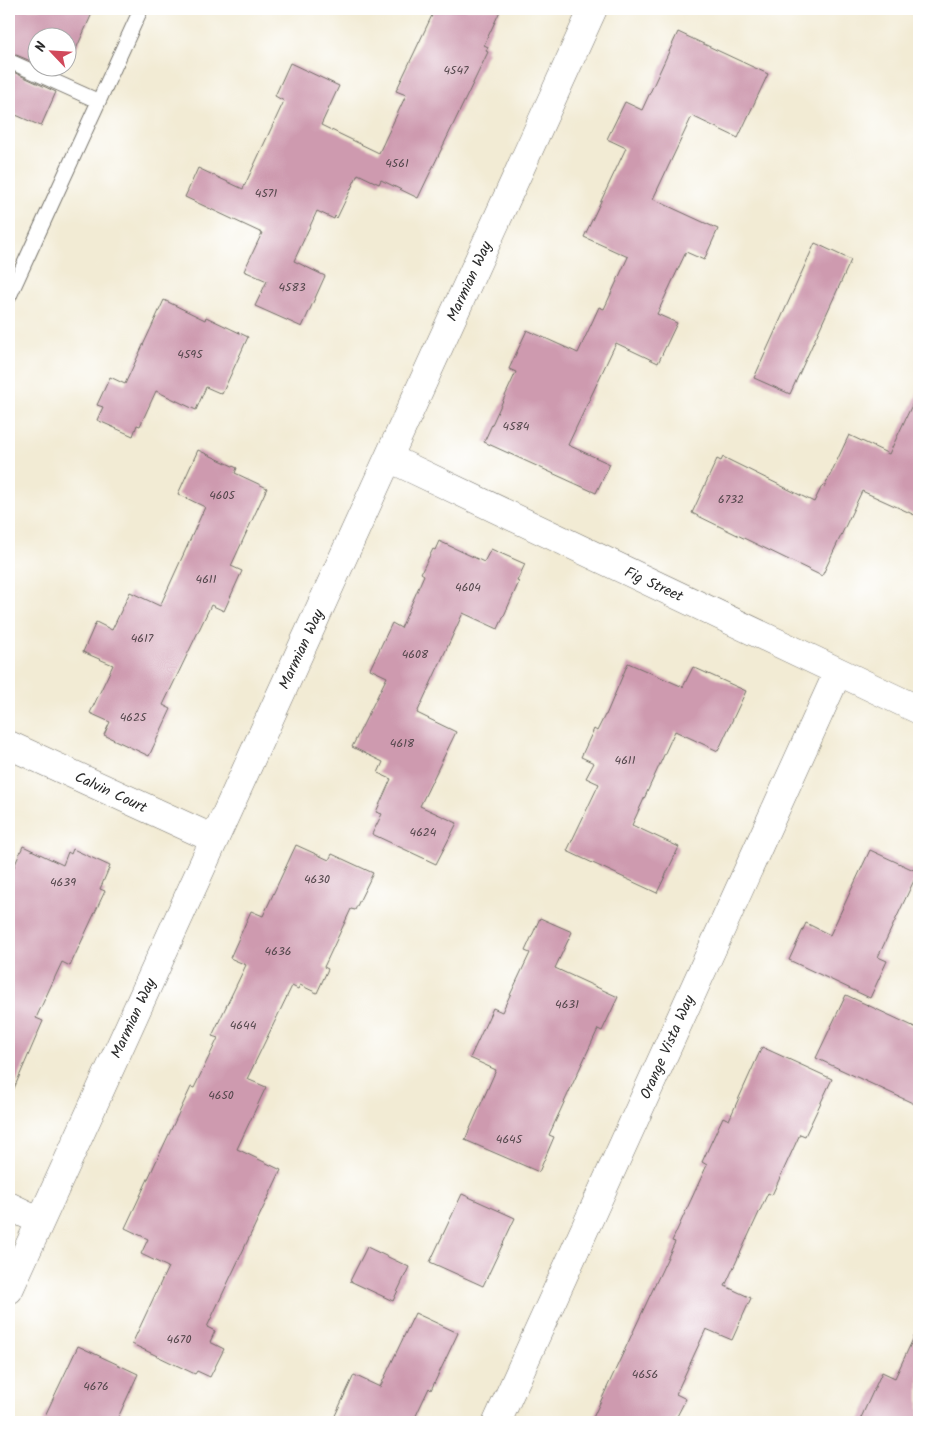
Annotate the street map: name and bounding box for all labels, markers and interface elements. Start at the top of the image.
north arrow [28,28,78,78]
text: N [29,38,53,56]
house number: 4547 [443,61,469,80]
house number: 4561 [385,154,409,173]
house number: 4571 [255,184,277,203]
street label: Marmian Way [441,236,499,326]
house number: 4583 [278,278,306,297]
house number: 4595 [177,345,204,364]
house number: 4584 [503,417,530,436]
house number: 4605 [209,486,236,505]
house number: 6732 [718,490,744,509]
street label: Fig Street [620,561,687,609]
house number: 4611 [196,570,217,589]
house number: 4604 [455,578,481,597]
street label: Marmian Way [273,604,331,694]
house number: 4617 [131,629,154,648]
house number: 4608 [402,645,429,664]
house number: 4625 [120,708,148,727]
house number: 4618 [390,734,415,753]
house number: 4611 [615,751,636,770]
street label: Calvin Court [70,766,151,820]
house number: 4624 [410,823,437,842]
house number: 4630 [304,870,330,889]
house number: 4639 [50,873,76,892]
house number: 4636 [265,942,291,961]
street label: Marmian Way [105,973,163,1063]
street label: Orange Vista Way [634,991,702,1103]
house number: 4631 [555,995,579,1014]
house number: 4644 [230,1016,257,1035]
house number: 4650 [208,1086,234,1105]
house number: 4645 [496,1130,524,1149]
house number: 4670 [167,1330,191,1349]
house number: 4656 [632,1365,658,1384]
house number: 4676 [83,1377,109,1396]

